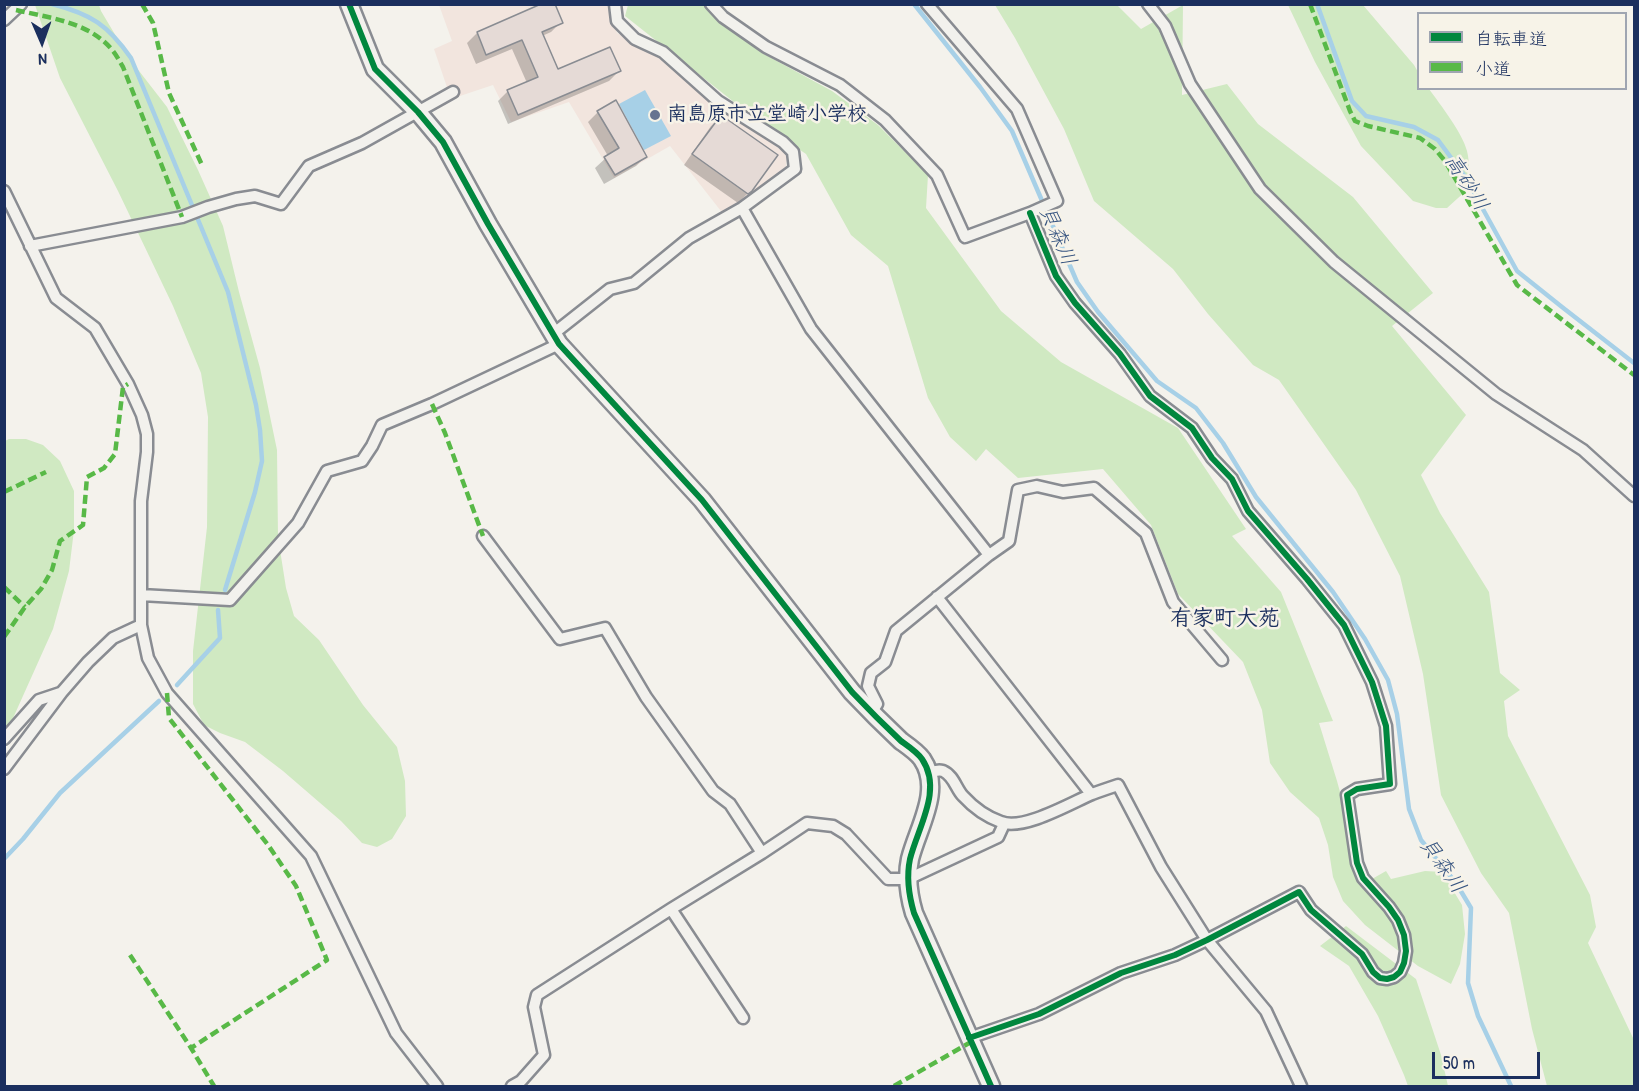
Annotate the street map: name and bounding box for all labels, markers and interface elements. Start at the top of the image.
north arrow [12,12,72,72]
legend [1417,12,1627,90]
text: 自転車道 [1475,26,1547,51]
text: N [38,49,47,71]
text: 小道 [1475,56,1511,81]
place label: 南島原市立堂崎小学校 [667,103,867,127]
marker: 南島原市立堂崎小学校 [648,108,662,122]
water label: 高砂川 [1439,150,1493,216]
water label: 貝森川 [1033,202,1081,270]
district label: 有家町大苑 [1170,606,1280,632]
water label: 貝森川 [1414,833,1470,899]
scale bar [1435,1040,1543,1078]
text: 50 m [1443,1050,1475,1075]

